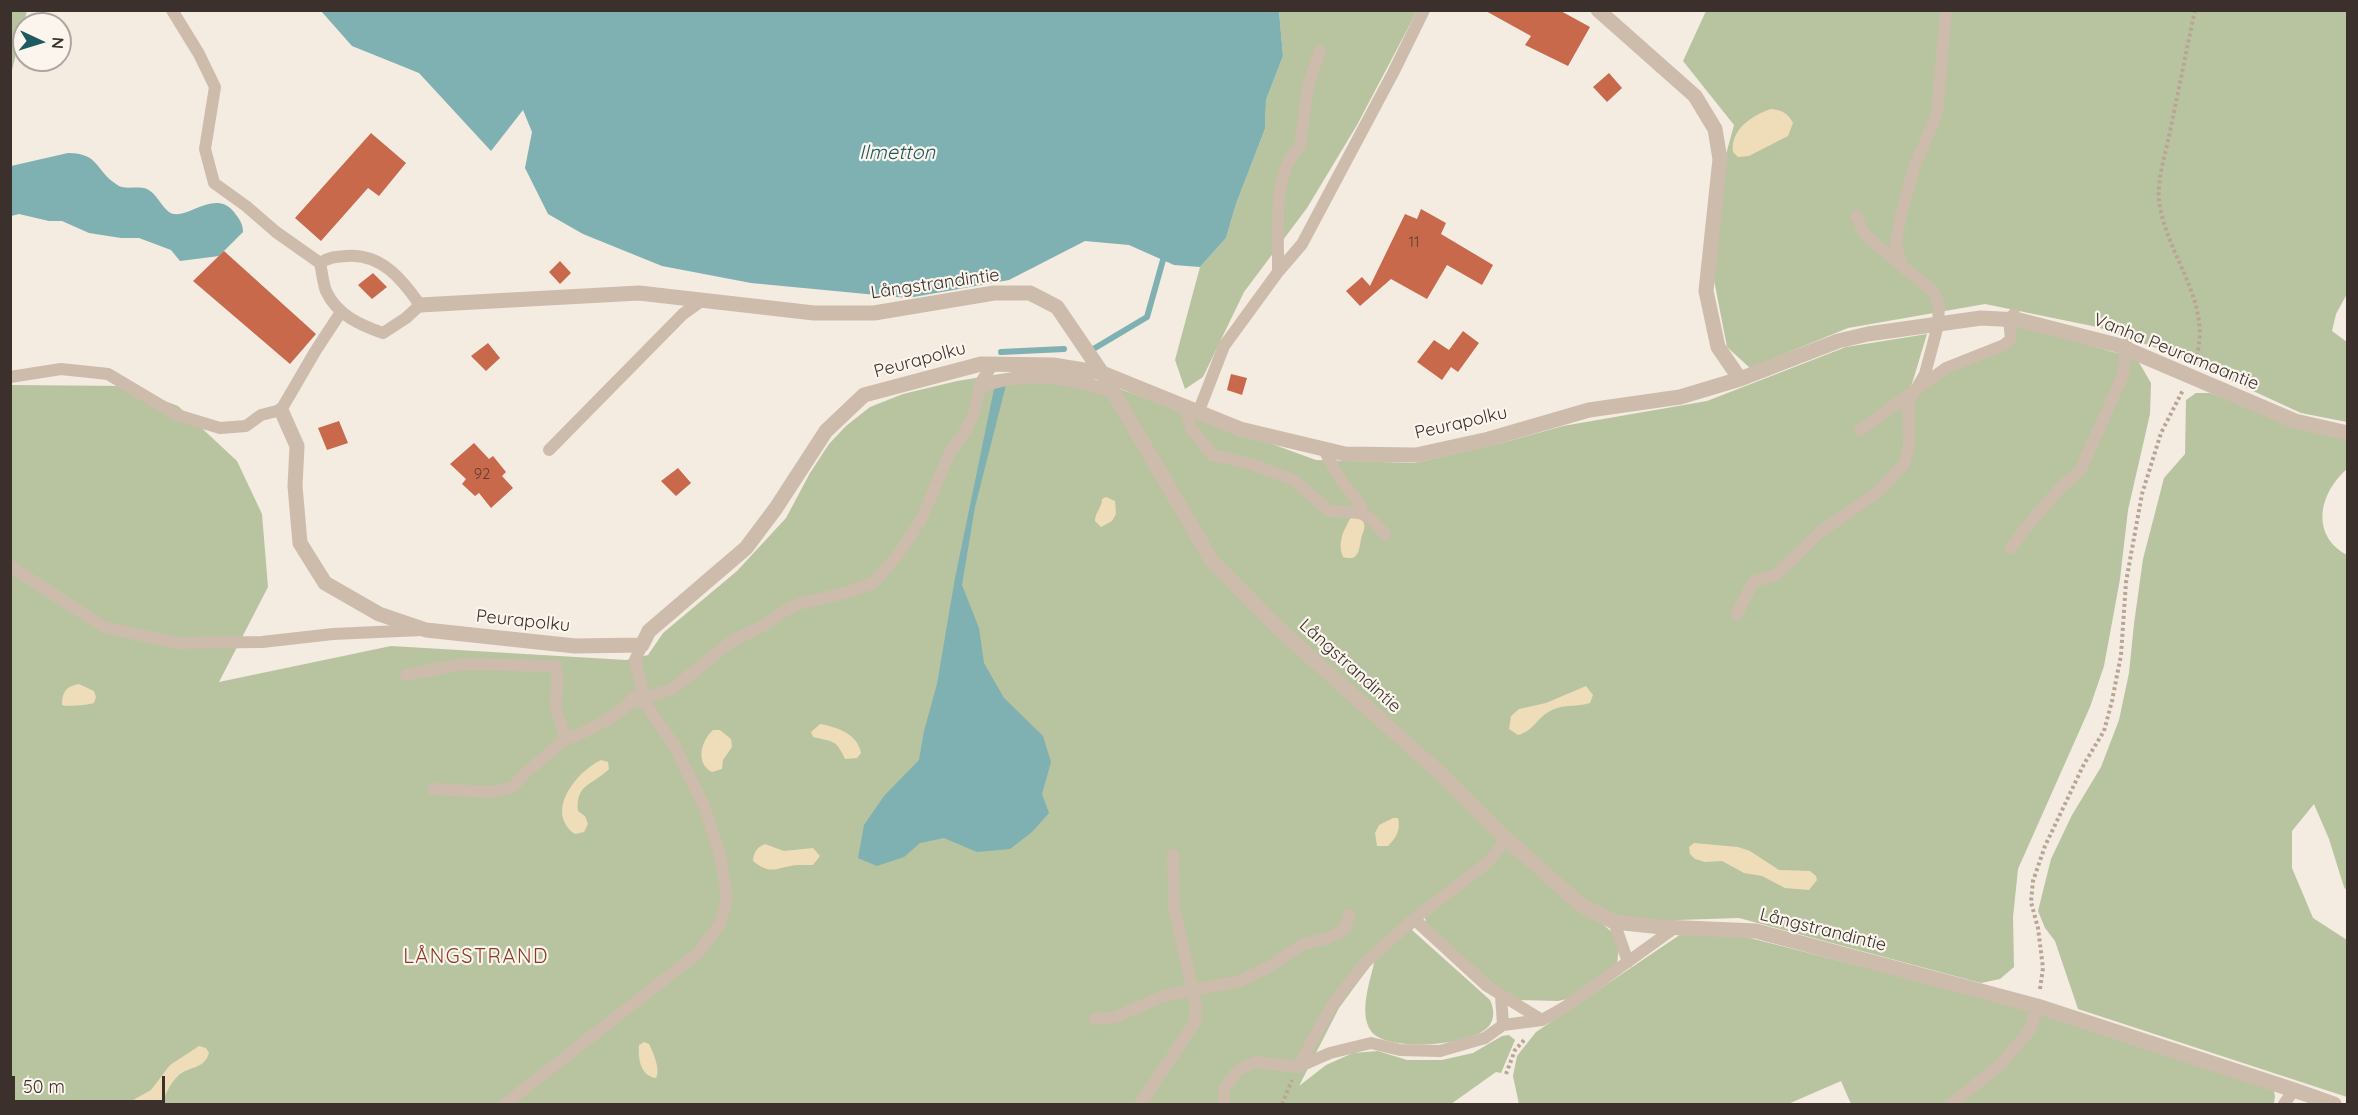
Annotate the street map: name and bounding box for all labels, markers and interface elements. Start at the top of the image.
north arrow [12,12,72,72]
text: N [48,37,68,50]
water label: Ilmetton [859,141,935,165]
house number: 11 [1408,233,1420,251]
street label: Långstrandintie [869,264,1001,304]
street label: Vanha Peuramaantie [2090,309,2262,395]
street label: Peurapolku [872,337,968,383]
street label: Peurapolku [1413,402,1509,444]
house number: 92 [474,465,490,483]
street label: Peurapolku [475,605,571,637]
street label: Långstrandintie [1295,615,1405,717]
street label: Långstrandintie [1757,904,1889,956]
district label: LÅNGSTRAND [403,945,549,969]
scale bar [15,1064,168,1102]
text: 50 m [23,1075,65,1098]

